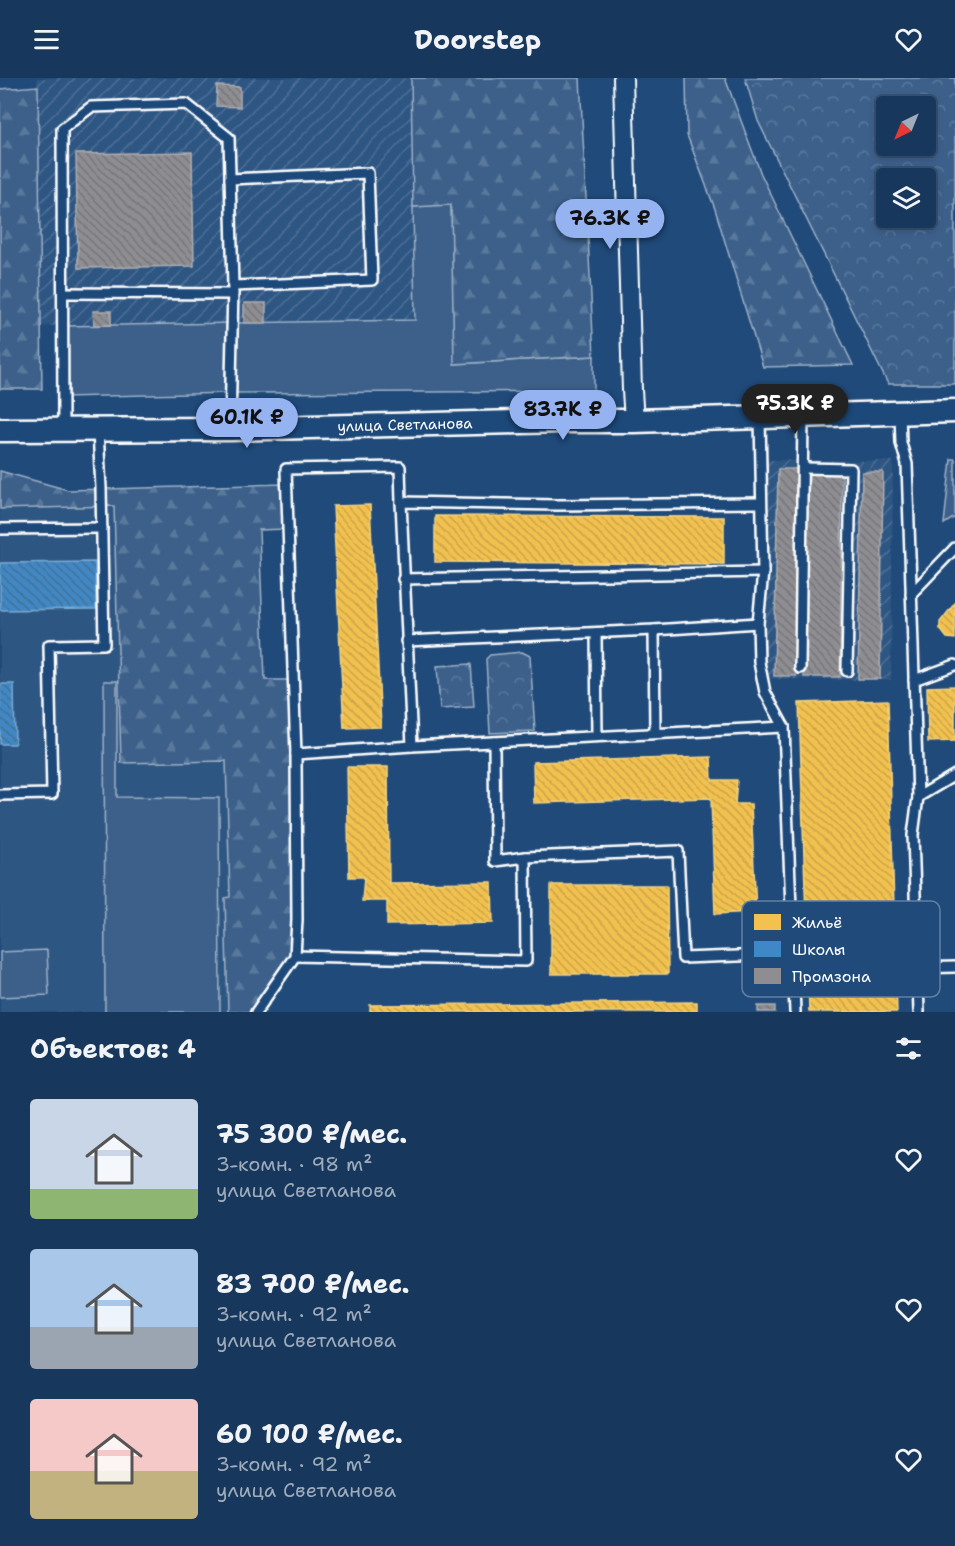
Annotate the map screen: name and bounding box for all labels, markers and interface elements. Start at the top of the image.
text: Doorstep [414,21,541,58]
icon: menu [30,23,63,56]
icon: heart [892,23,925,56]
north arrow [876,96,936,156]
map controls [876,96,936,228]
button: layers [876,168,936,228]
pin: 76.3K ₽ [555,199,665,250]
text: 76.3K ₽ [569,205,651,231]
pin: 75.3K ₽ [740,384,850,435]
pin: 83.7K ₽ [508,390,618,441]
text: 75.3K ₽ [755,390,835,416]
text: 83.7K ₽ [523,396,603,422]
pin: 60.1K ₽ [192,398,302,449]
text: 60.1K ₽ [210,404,284,430]
street label: улица Светланова [337,413,473,436]
legend [742,901,940,997]
text: Жильё [792,912,842,933]
text: Школы [792,939,846,960]
text: Промзона [792,966,871,987]
text: Объектов: 4 [30,1031,196,1066]
icon: filters [892,1032,925,1065]
text: 75 300 ₽/мес. [216,1116,407,1151]
icon: home [78,1123,150,1195]
icon: heart [892,1143,925,1176]
text: 3-комн. · 98 m² [216,1151,373,1177]
text: улица Светланова [216,1177,396,1203]
text: 83 700 ₽/мес. [216,1266,410,1301]
icon: home [78,1273,150,1345]
icon: heart [892,1293,925,1326]
text: 3-комн. · 92 m² [216,1301,372,1327]
text: улица Светланова [216,1327,396,1353]
text: 60 100 ₽/мес. [216,1416,403,1451]
icon: home [78,1423,150,1495]
icon: heart [892,1443,925,1476]
text: 3-комн. · 92 m² [216,1451,372,1477]
text: улица Светланова [216,1477,396,1503]

